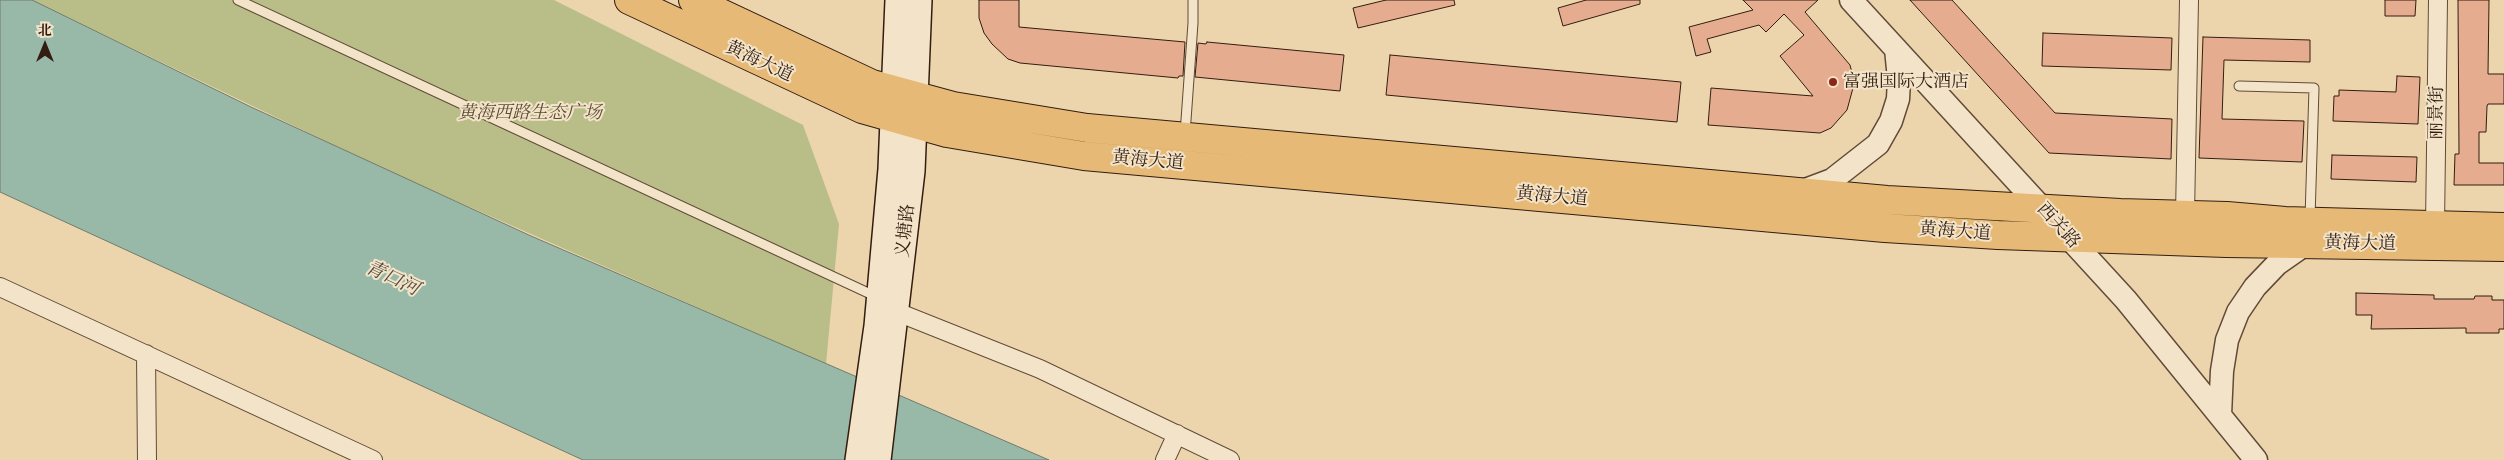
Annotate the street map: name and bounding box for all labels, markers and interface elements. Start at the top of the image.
north arrow [20,20,70,70]
text: 北 [38,20,52,40]
street label: 黄海大道 [722,37,796,87]
place label: 富强国际大酒店 [1843,71,1969,93]
marker: 富强国际大酒店 [1827,76,1839,88]
street label: 丽景街 [2426,86,2448,140]
park label: 黄海西路生态广场 [458,102,602,124]
street label: 黄海大道 [1111,147,1185,175]
street label: 黄海大道 [1515,183,1589,211]
street label: 西关路 [2032,199,2084,253]
street label: 义塘路 [892,203,920,259]
street label: 黄海大道 [1918,219,1992,245]
street label: 黄海大道 [2324,233,2396,255]
water label: 青口河 [361,257,423,301]

